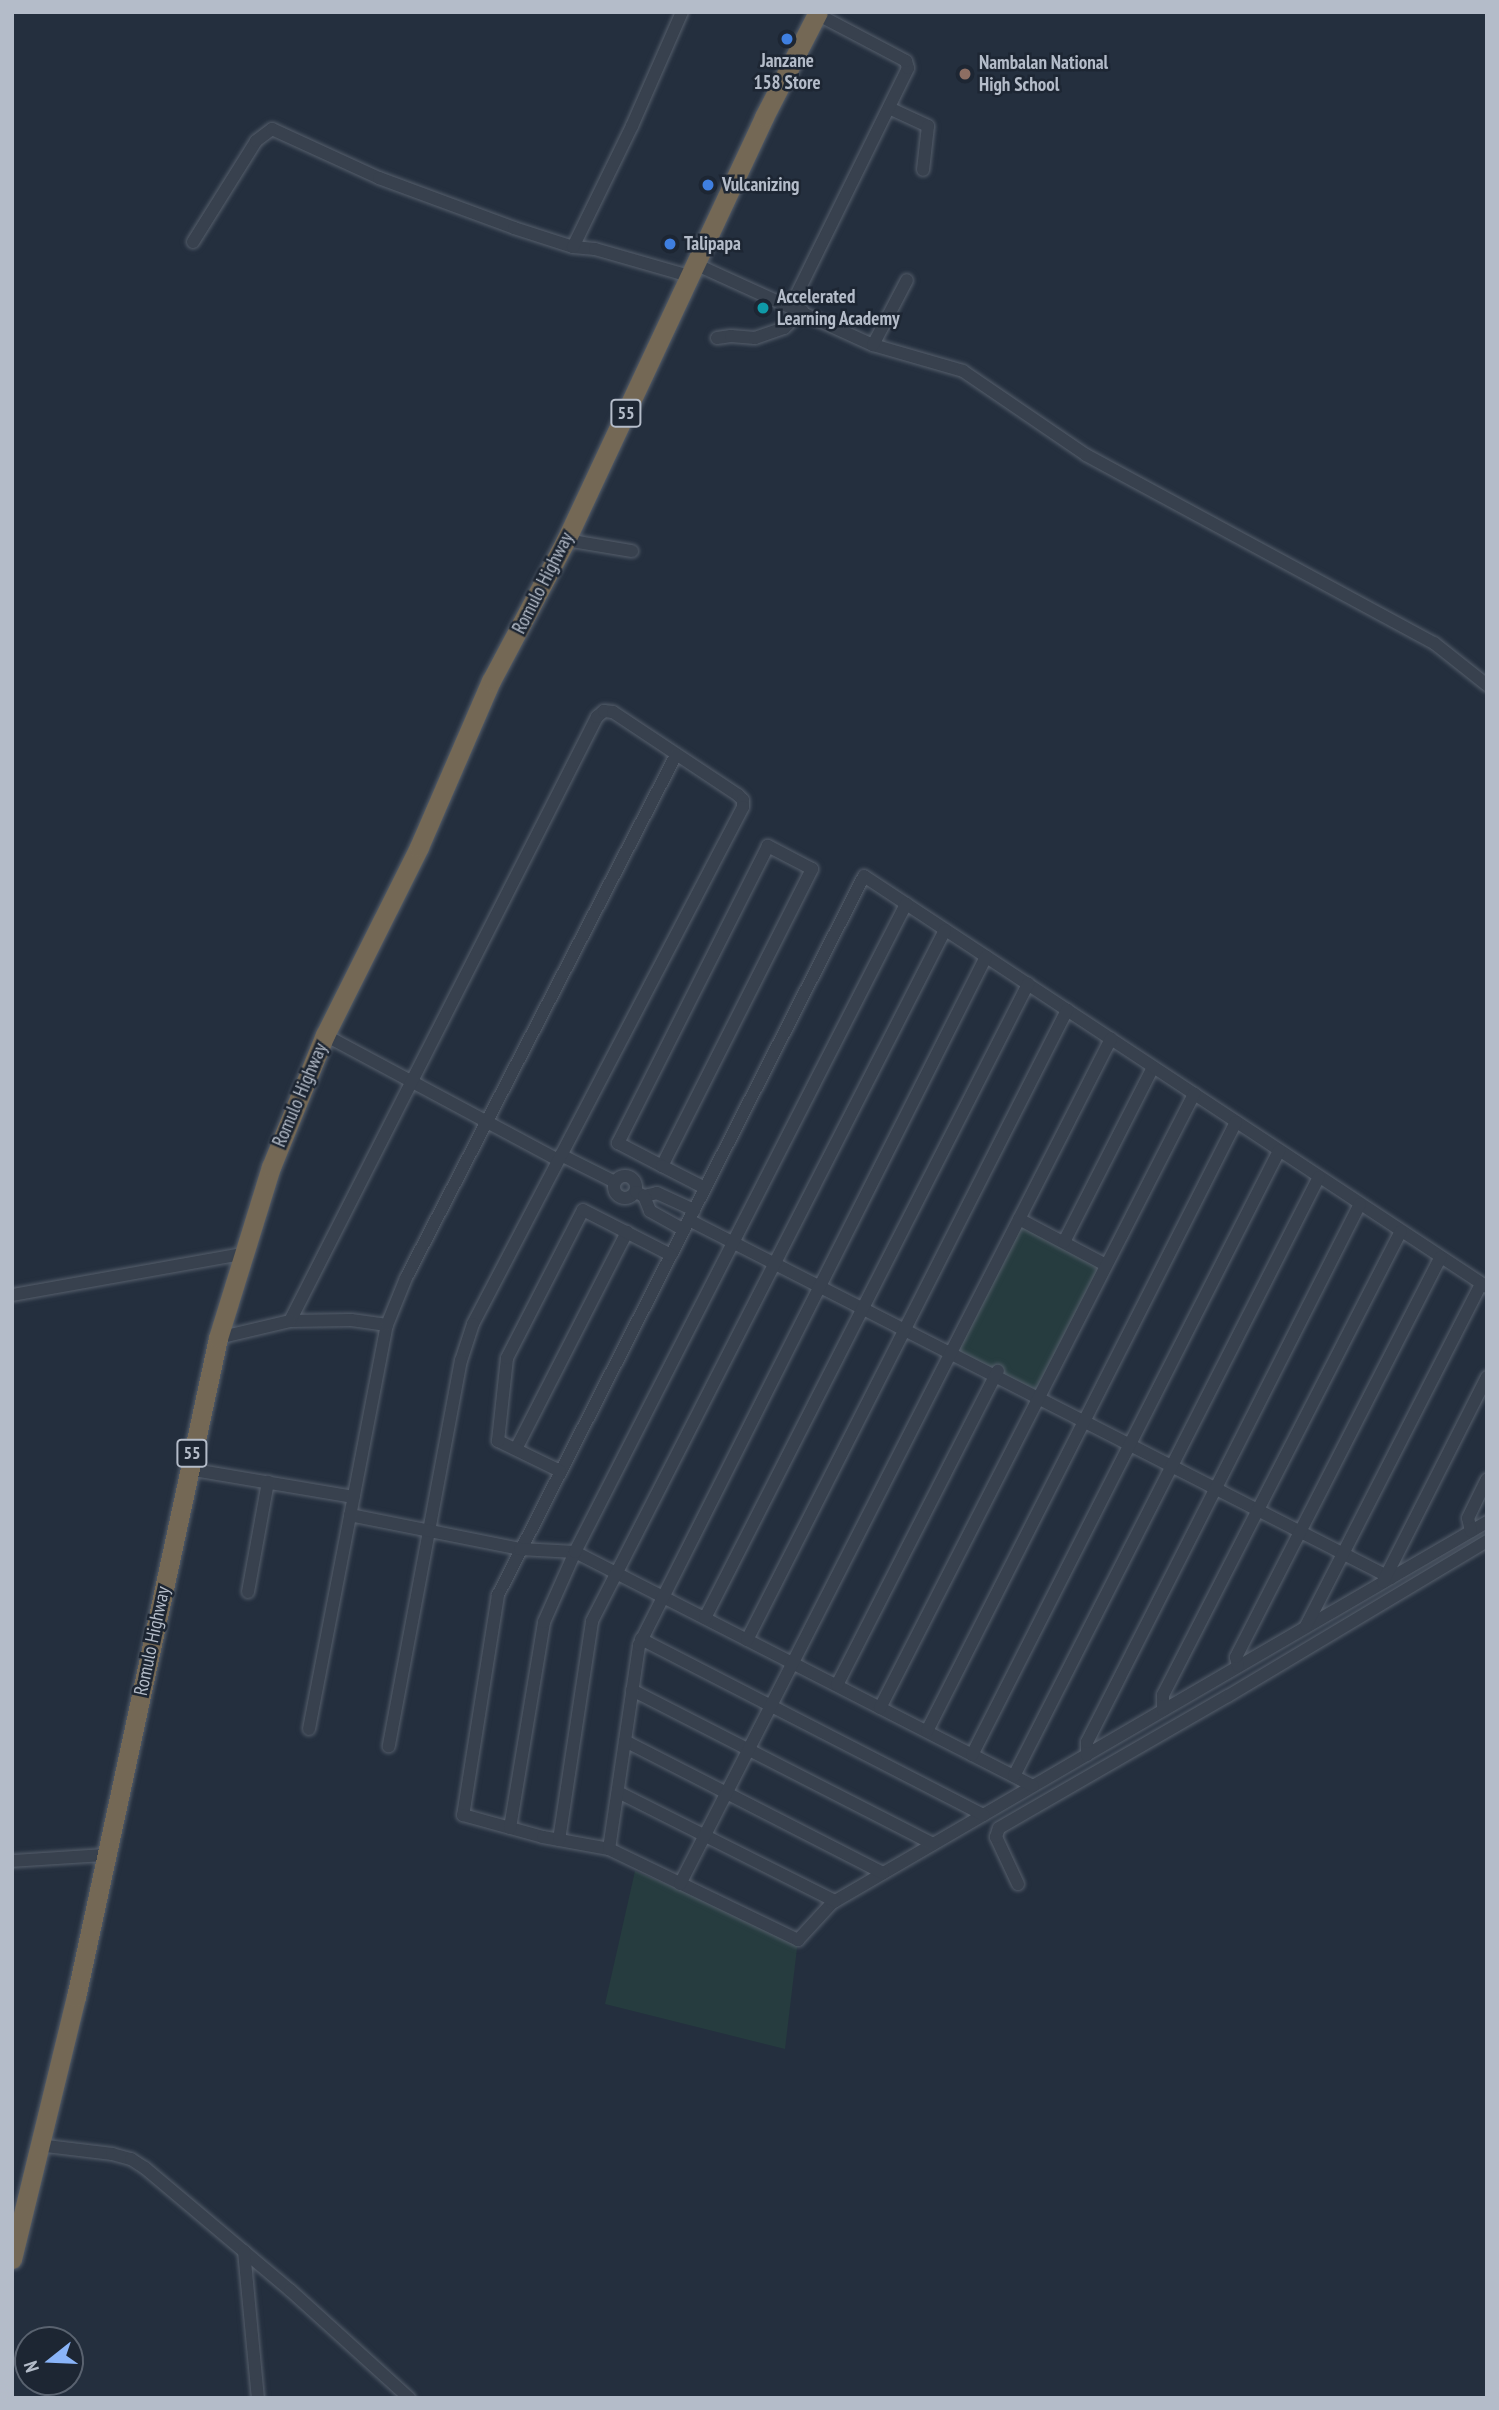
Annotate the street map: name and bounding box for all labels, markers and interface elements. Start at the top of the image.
marker: Janzane 158 Store [779,31,795,47]
place label: Janzane 158 Store [753,50,821,94]
place label: Nambalan National High School [979,52,1108,96]
marker: Nambalan National High School [957,66,973,82]
place label: Vulcanizing [722,174,800,196]
marker: Vulcanizing [700,177,716,193]
place label: Talipapa [684,233,741,255]
marker: Talipapa [662,236,678,252]
place label: Accelerated Learning Academy [777,286,900,330]
marker: Accelerated Learning Academy [755,300,771,316]
road number: 55 [610,398,642,428]
street label: Romulo Highway [508,529,578,637]
street label: Romulo Highway [268,1040,332,1150]
road number: 55 [176,1438,208,1468]
street label: Romulo Highway [129,1584,175,1698]
north arrow [14,2326,84,2396]
text: N [18,2358,44,2375]

